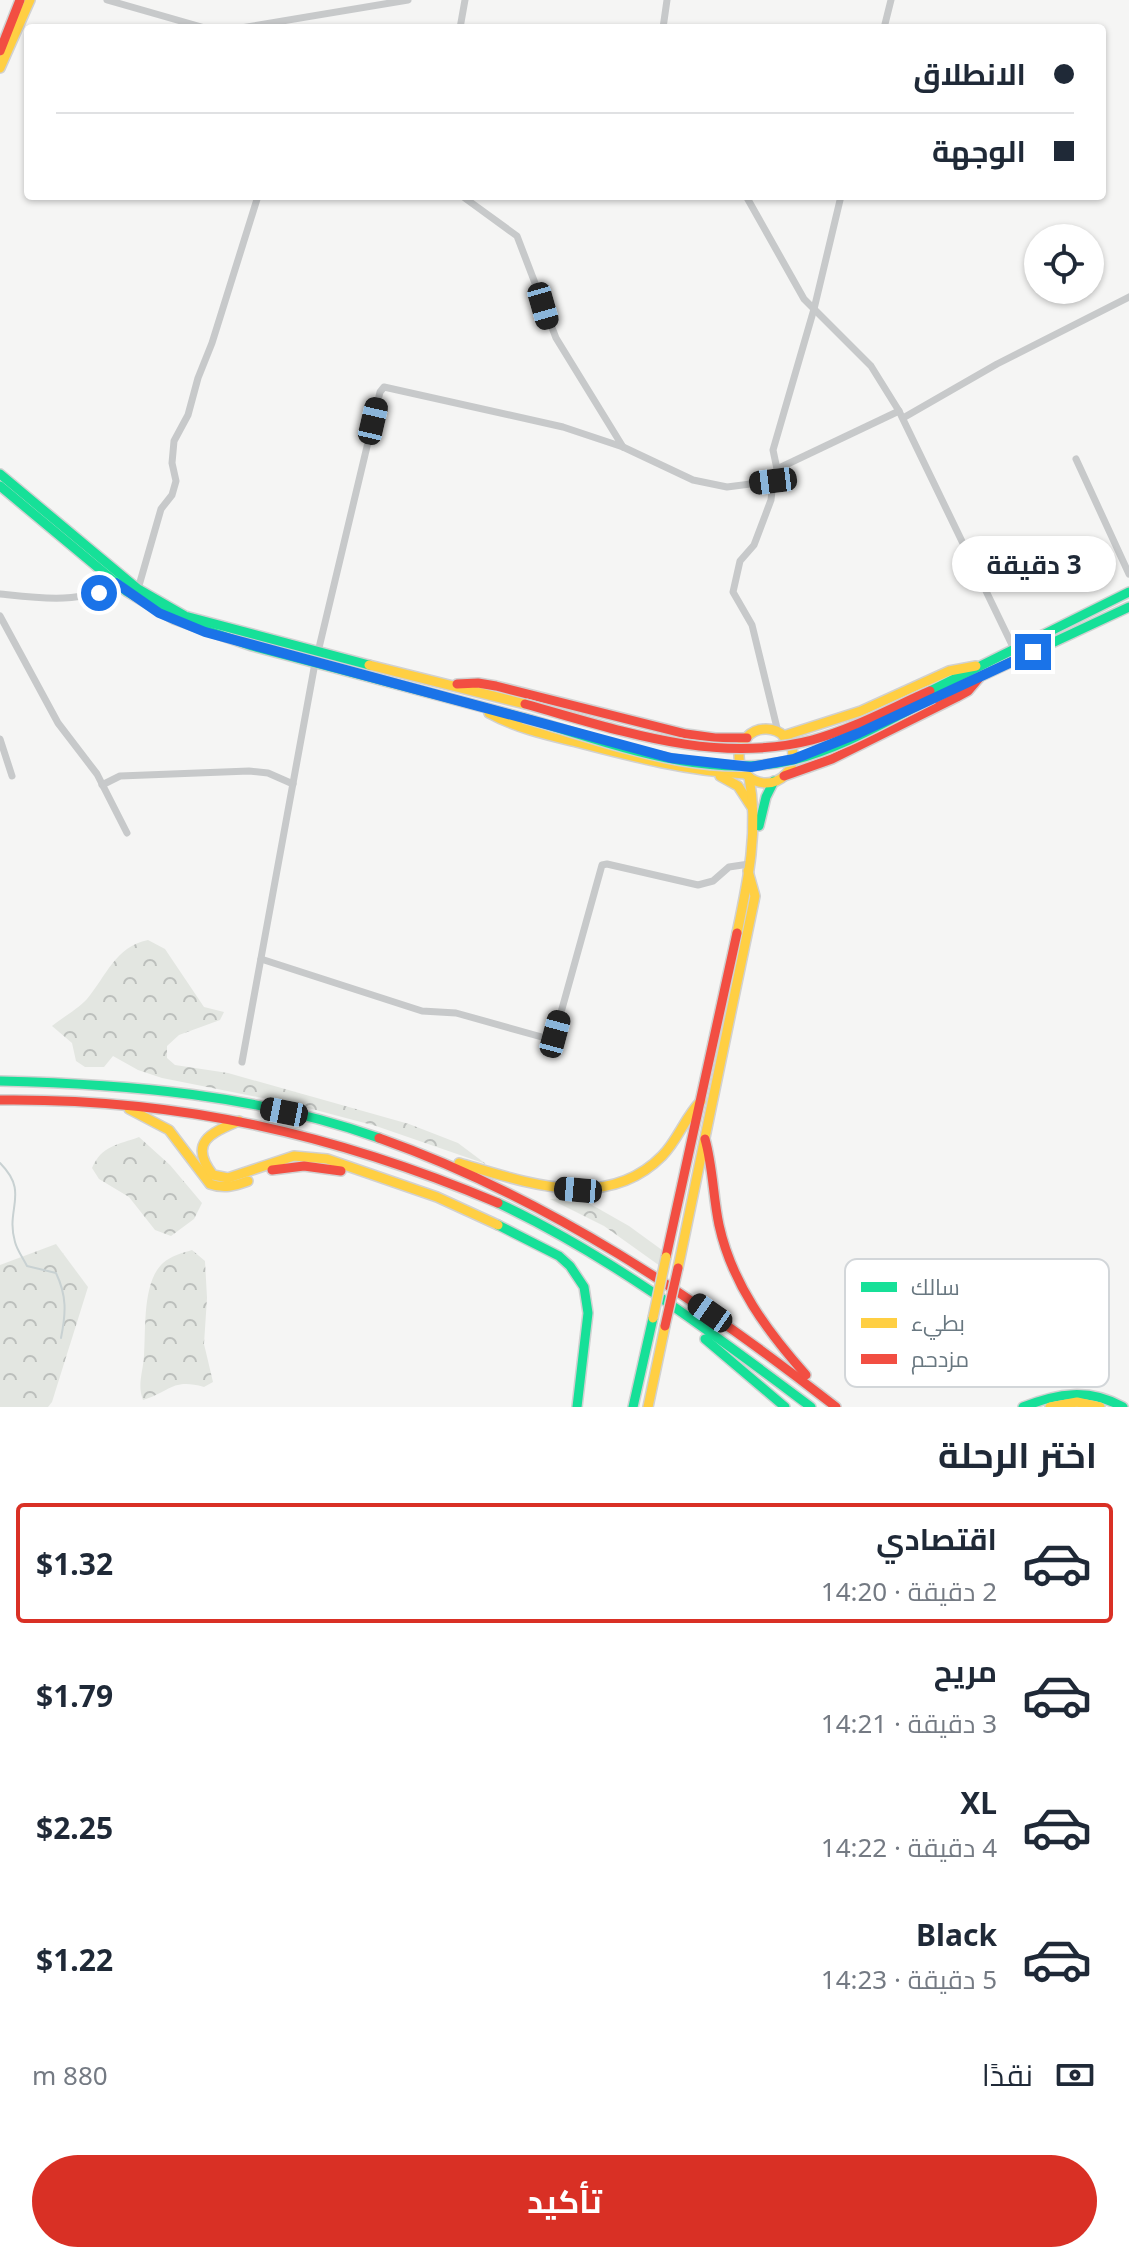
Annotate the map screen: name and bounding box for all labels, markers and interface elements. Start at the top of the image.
text: الانطلاق [913,53,1026,94]
text: الوجهة [932,130,1026,171]
map controls [1024,224,1104,304]
button: locate [1024,224,1104,304]
car [525,280,561,332]
car [356,395,390,447]
car [748,466,798,496]
callout: 3 دقيقة [951,536,1115,592]
text: 3 دقيقة [986,546,1082,582]
route start [81,575,117,611]
route end [1015,634,1051,670]
car [537,1008,573,1060]
car [258,1096,310,1128]
car [553,1176,603,1204]
legend [845,1259,1109,1387]
text: سالك [911,1271,960,1301]
car [683,1289,737,1337]
text: بطيء [911,1307,965,1340]
text: مزدحم [911,1343,969,1375]
text: اختر الرحلة [938,1430,1097,1479]
text: اقتصادي [876,1518,997,1559]
icon: car [1021,1527,1093,1599]
text: $1.32 [36,1543,113,1584]
text: 2 دقيقة · 14:20 [821,1573,997,1609]
text: مريح [934,1650,997,1691]
icon: car [1021,1659,1093,1731]
text: $1.79 [36,1675,113,1716]
text: 3 دقيقة · 14:21 [821,1705,997,1741]
text: XL [960,1782,997,1823]
icon: car [1021,1791,1093,1863]
text: $2.25 [36,1807,113,1848]
text: 4 دقيقة · 14:22 [821,1829,997,1865]
text: Black [916,1914,997,1955]
icon: car [1021,1923,1093,1995]
text: $1.22 [36,1939,113,1980]
text: 5 دقيقة · 14:23 [821,1961,997,1997]
icon: cash [1053,2053,1097,2097]
text: نقدًا [982,2054,1033,2095]
text: 880 m [32,2057,108,2093]
button: تأكيد [32,2155,1097,2247]

